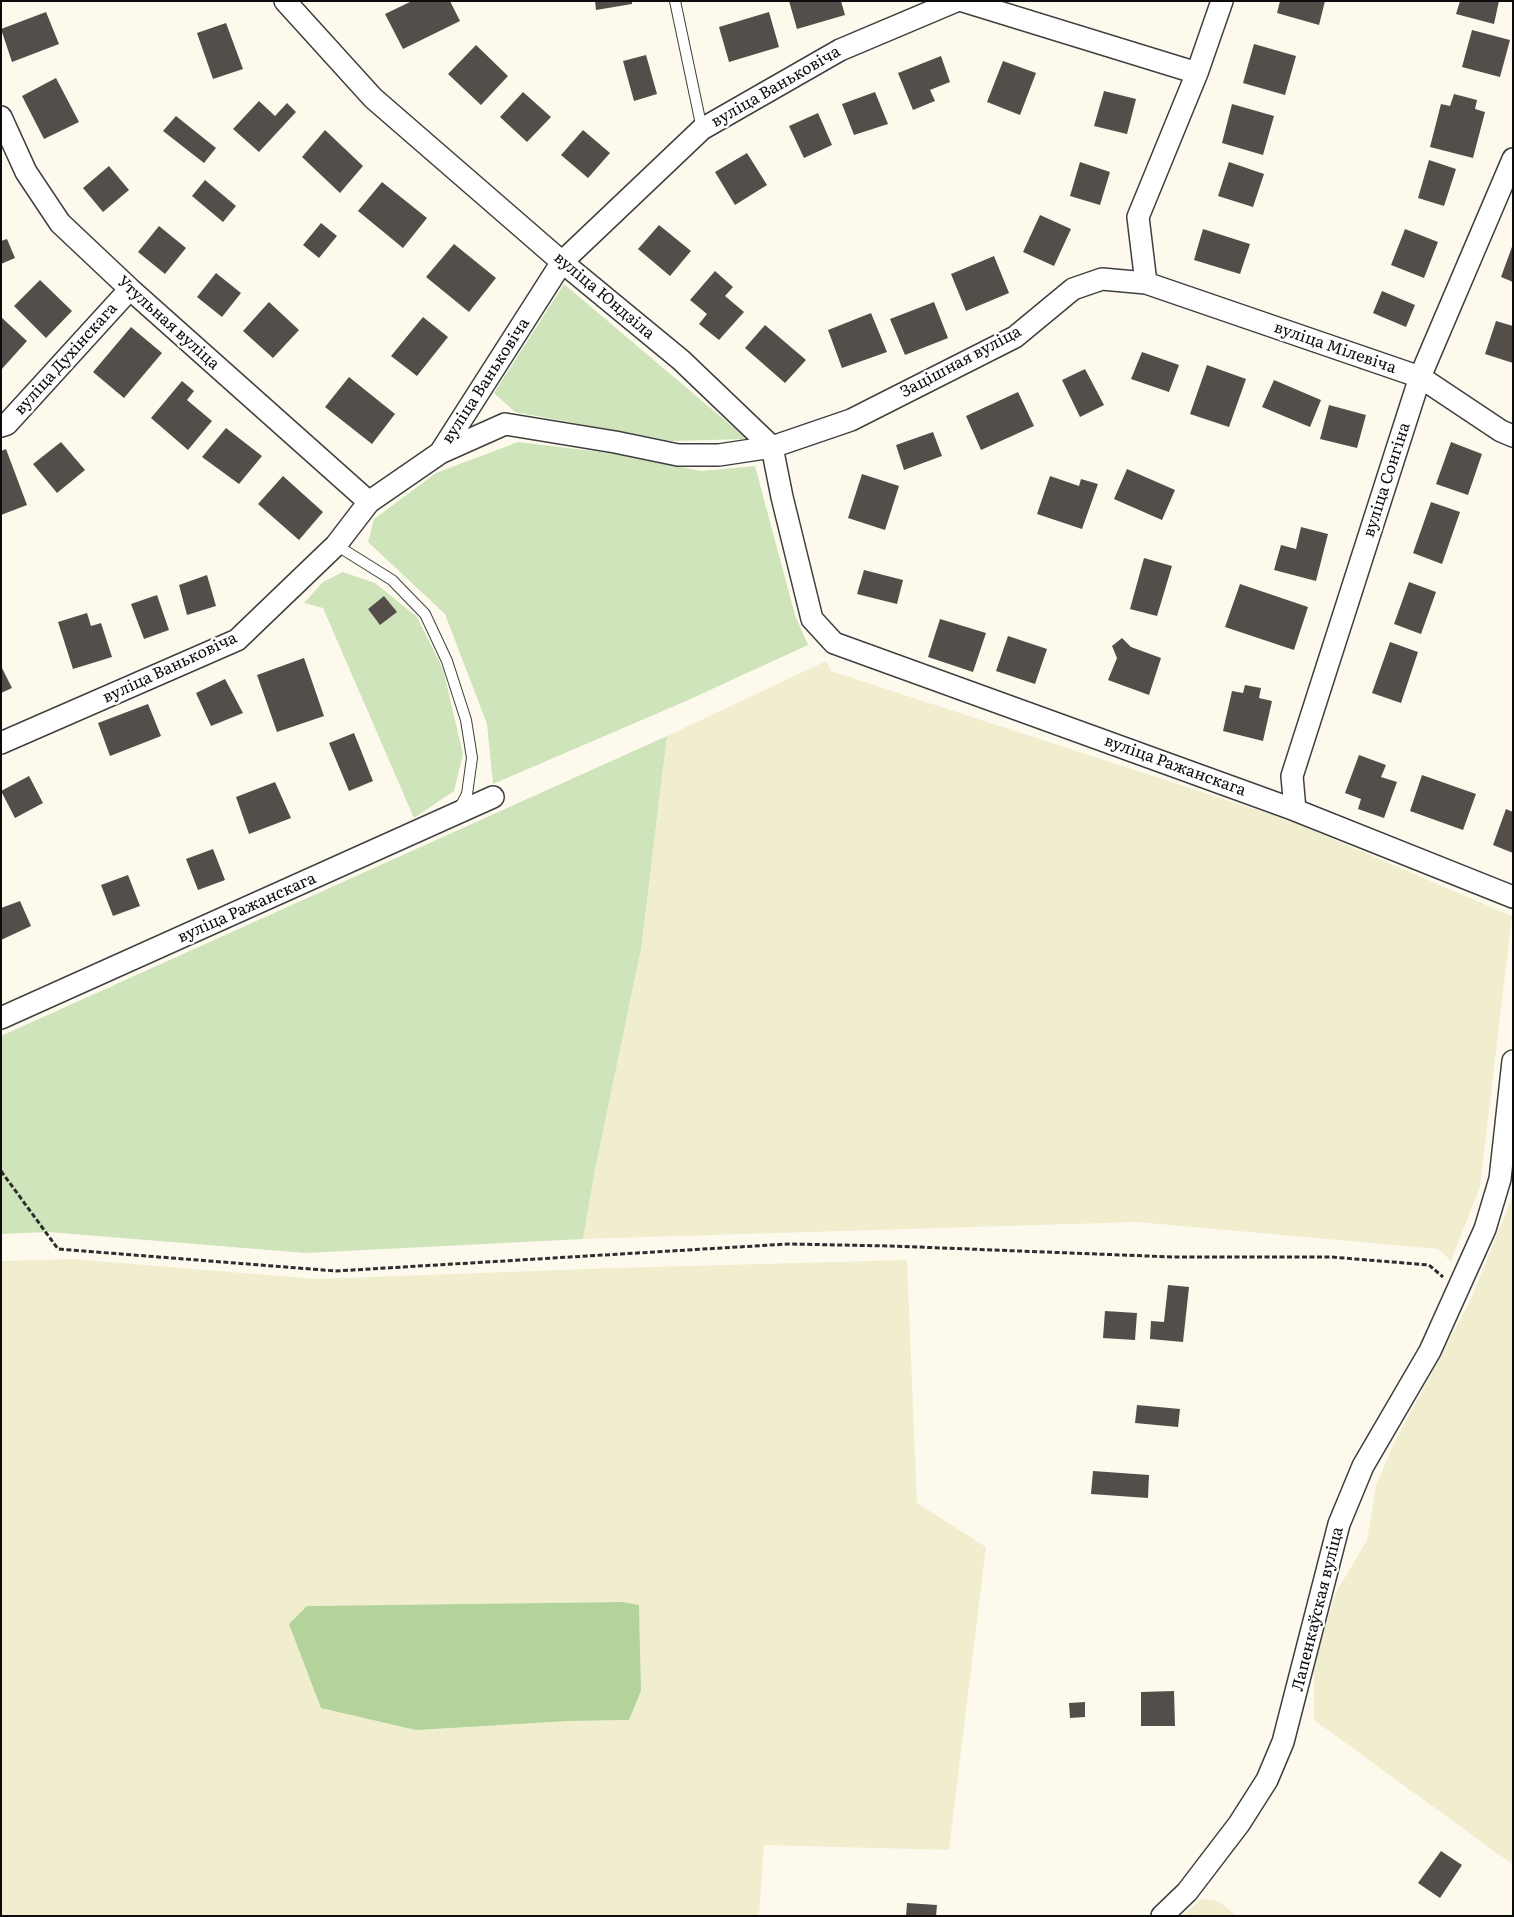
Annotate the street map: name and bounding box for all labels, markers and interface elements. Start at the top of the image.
street label: вуліца Ваньковіча [708,42,844,132]
street label: вуліца Юндзіла [550,248,658,344]
street label: Утульная вуліца [113,272,223,374]
street label: вуліца Духінскага [11,299,121,419]
street label: вуліца Ваньковіча [438,315,534,447]
street label: вуліца Мілевіча [1271,318,1399,378]
street label: Зацішная вуліца [897,322,1025,402]
street label: вуліца Сонгіна [1359,420,1415,540]
street label: вуліца Ваньковіча [100,628,240,708]
street label: вуліца Ражанскага [1101,731,1249,801]
street label: вуліца Ражанскага [175,869,319,947]
street label: Лапенкаўская вуліца [1288,1525,1348,1693]

